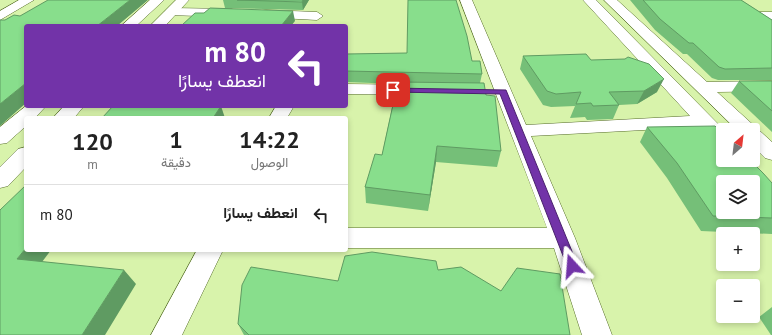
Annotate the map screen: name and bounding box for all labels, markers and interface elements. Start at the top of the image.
text: 80 m [205,33,266,70]
icon: left [280,40,332,92]
text: انعطف يسارًا [178,69,266,92]
pin [376,73,410,107]
icon: arrive [382,79,404,101]
north arrow [716,123,760,167]
map controls [716,123,760,323]
text: 1 [169,124,183,155]
text: 14:22 [239,124,300,155]
text: 120 [72,126,113,157]
text: دقيقة [161,154,191,171]
text: الوصول [251,154,288,171]
text: m [87,156,98,173]
button: layers [716,175,760,219]
text: انعطف يسارًا [223,203,298,222]
icon: left [310,204,332,226]
text: 80 m [40,205,73,224]
button: + [716,227,760,271]
position arrow [551,245,593,287]
button: − [716,279,760,323]

